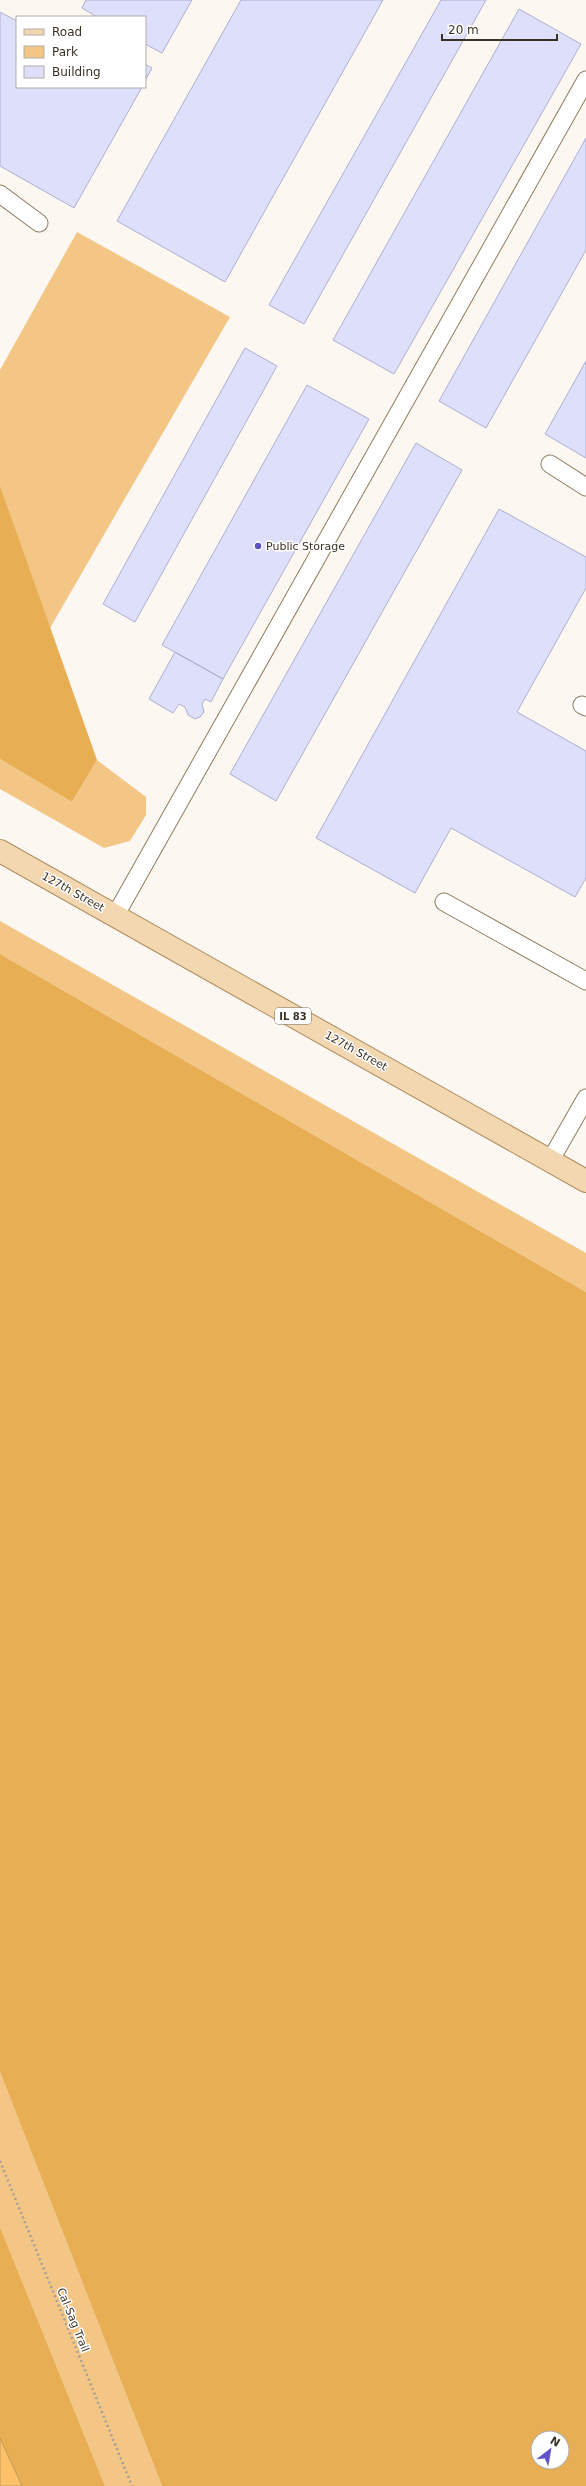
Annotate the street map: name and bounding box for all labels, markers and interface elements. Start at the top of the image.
legend [16,16,146,88]
scale bar [442,16,557,42]
text: 20 m [448,23,479,37]
text: Road [52,25,82,39]
text: Park [52,45,78,59]
text: Building [52,65,101,79]
place label: Public Storage [266,540,345,553]
marker: Public Storage [253,541,263,551]
street label: 127th Street [40,870,107,915]
road number: IL 83 [275,1008,311,1024]
street label: 127th Street [323,1029,390,1074]
street label: Cal-Sag Trail [54,2286,92,2354]
north arrow [530,2430,570,2470]
text: N [548,2434,562,2450]

